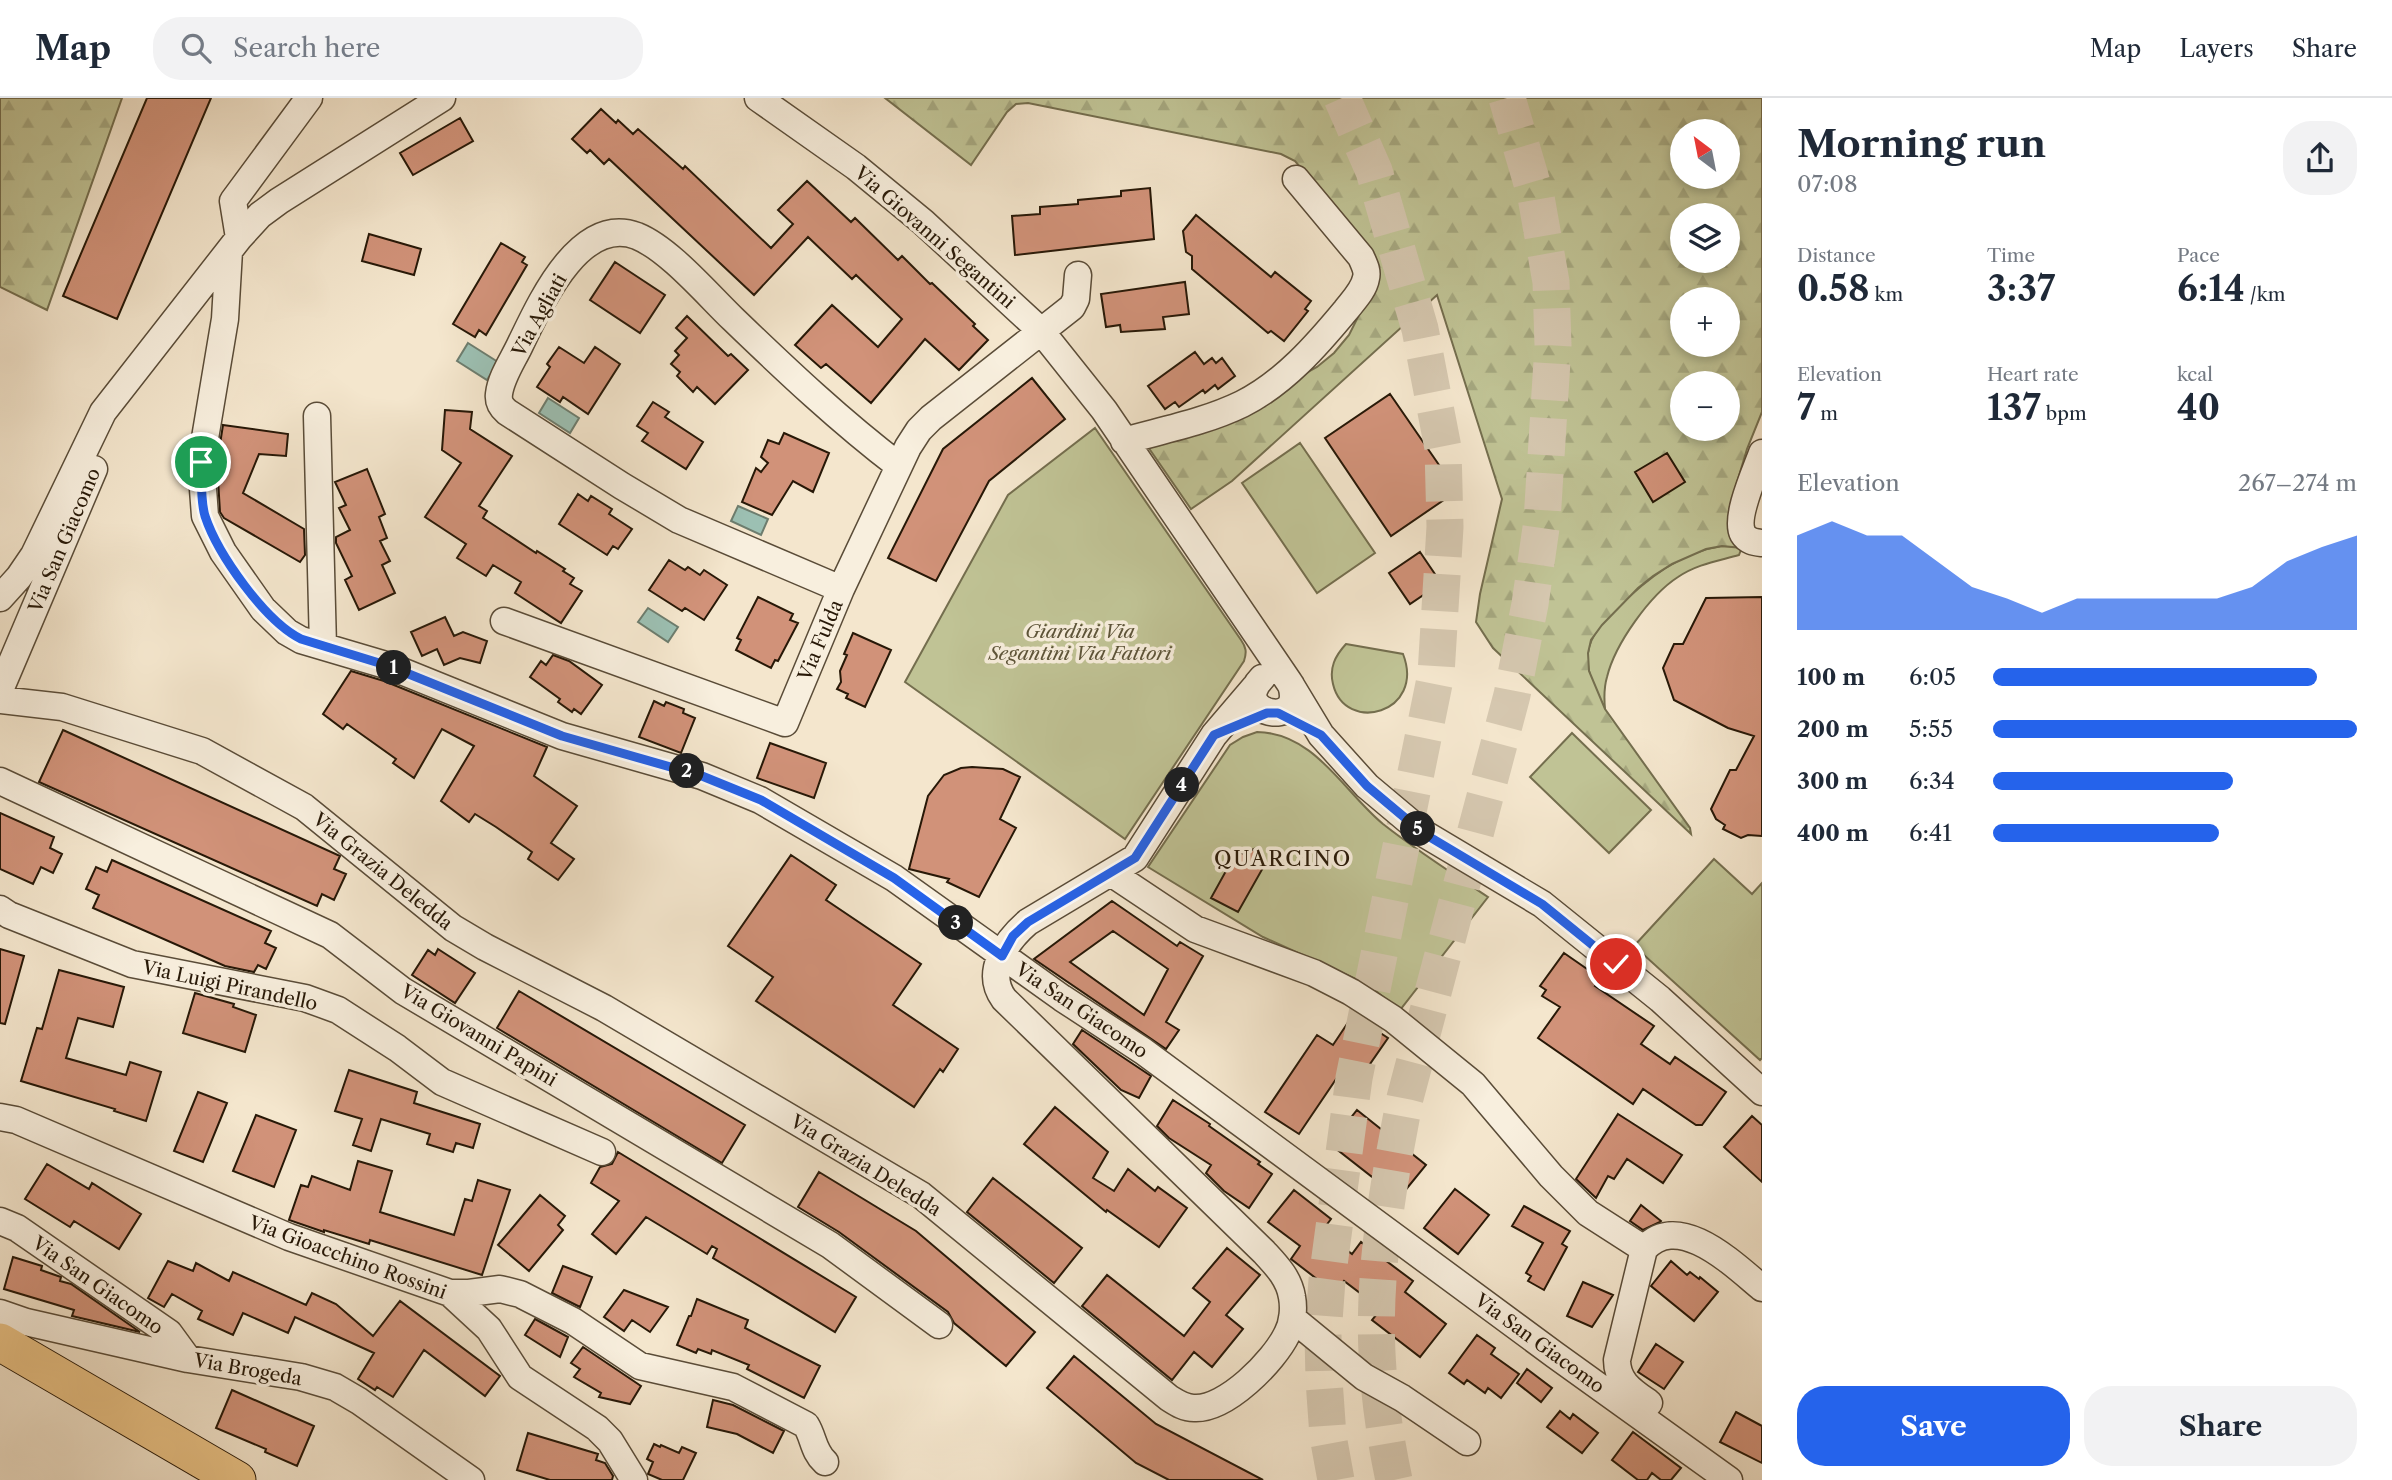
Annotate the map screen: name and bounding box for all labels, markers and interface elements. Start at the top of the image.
search box [153,17,643,80]
text: Map [35,28,111,69]
icon: search [177,29,215,67]
text: Search here [233,32,380,64]
text: Map [2090,34,2141,63]
text: Layers [2179,34,2254,63]
text: Share [2292,34,2357,63]
north arrow [1670,119,1740,189]
map controls [1670,119,1740,441]
text: Morning run [1797,120,2046,167]
button: share [2283,121,2357,195]
street label: Via Giovanni Segantini [849,161,1020,313]
text: 07:08 [1797,170,1858,198]
button: layers [1670,203,1740,273]
text: Distance [1797,244,1876,267]
text: Time [1987,244,2035,267]
text: Pace [2177,244,2220,267]
text: 0.58 [1797,267,1869,310]
text: 3:37 [1987,267,2055,310]
text: 6:14 [2177,267,2245,310]
street label: Via Agliati [507,269,572,362]
text: km [1869,283,1903,306]
text: /km [2245,283,2285,306]
button: + [1670,287,1740,357]
text: Elevation [1797,363,1882,386]
text: Heart rate [1987,363,2079,386]
text: kcal [2177,363,2213,386]
button: − [1670,371,1740,441]
text: 7 [1797,386,1815,429]
text: 137 [1987,386,2041,429]
text: 40 [2177,386,2220,429]
text: m [1815,402,1838,425]
text: bpm [2041,402,2087,425]
pin [171,432,231,492]
icon: arrive [182,443,220,481]
street label: Via San Giacomo [23,465,105,617]
text: Elevation [1797,469,1900,497]
text: 267–274 m [2238,469,2357,497]
street label: Via Fulda [793,596,848,685]
park label: Giardini Via Segantini Via Fattori [988,620,1172,665]
pin: 1 [376,650,412,686]
text: 1 [389,656,398,679]
text: 100 m [1797,663,1865,691]
text: 6:05 [1909,663,1956,691]
text: 200 m [1797,715,1869,743]
text: 5:55 [1909,715,1953,743]
pin: 2 [670,754,704,788]
text: 2 [681,759,692,782]
text: 300 m [1797,767,1868,795]
text: 6:34 [1909,767,1955,795]
pin: 4 [1164,768,1200,802]
text: 4 [1176,773,1187,796]
street label: Via Grazia Deledda [307,807,457,935]
pin: 5 [1400,812,1436,846]
text: 5 [1412,817,1423,840]
text: 400 m [1797,819,1869,847]
text: 6:41 [1909,819,1952,847]
district label: QUARCINO [1214,846,1352,871]
pin: 3 [939,906,974,940]
text: 3 [950,911,961,934]
pin [1586,934,1646,994]
icon: check [1597,945,1635,983]
street label: Via Luigi Pirandello [139,955,320,1015]
street label: Via San Giacomo [1010,957,1152,1063]
street label: Via Giovanni Papini [395,979,561,1091]
street label: Via Grazia Deledda [785,1109,945,1221]
street label: Via Gioacchino Rossini [245,1211,450,1304]
street label: Via San Giacomo [27,1231,168,1339]
street label: Via San Giacomo [1470,1288,1609,1398]
street label: Via Brogeda [191,1349,304,1390]
button: Save [1797,1386,2070,1466]
button: Share [2084,1386,2357,1466]

